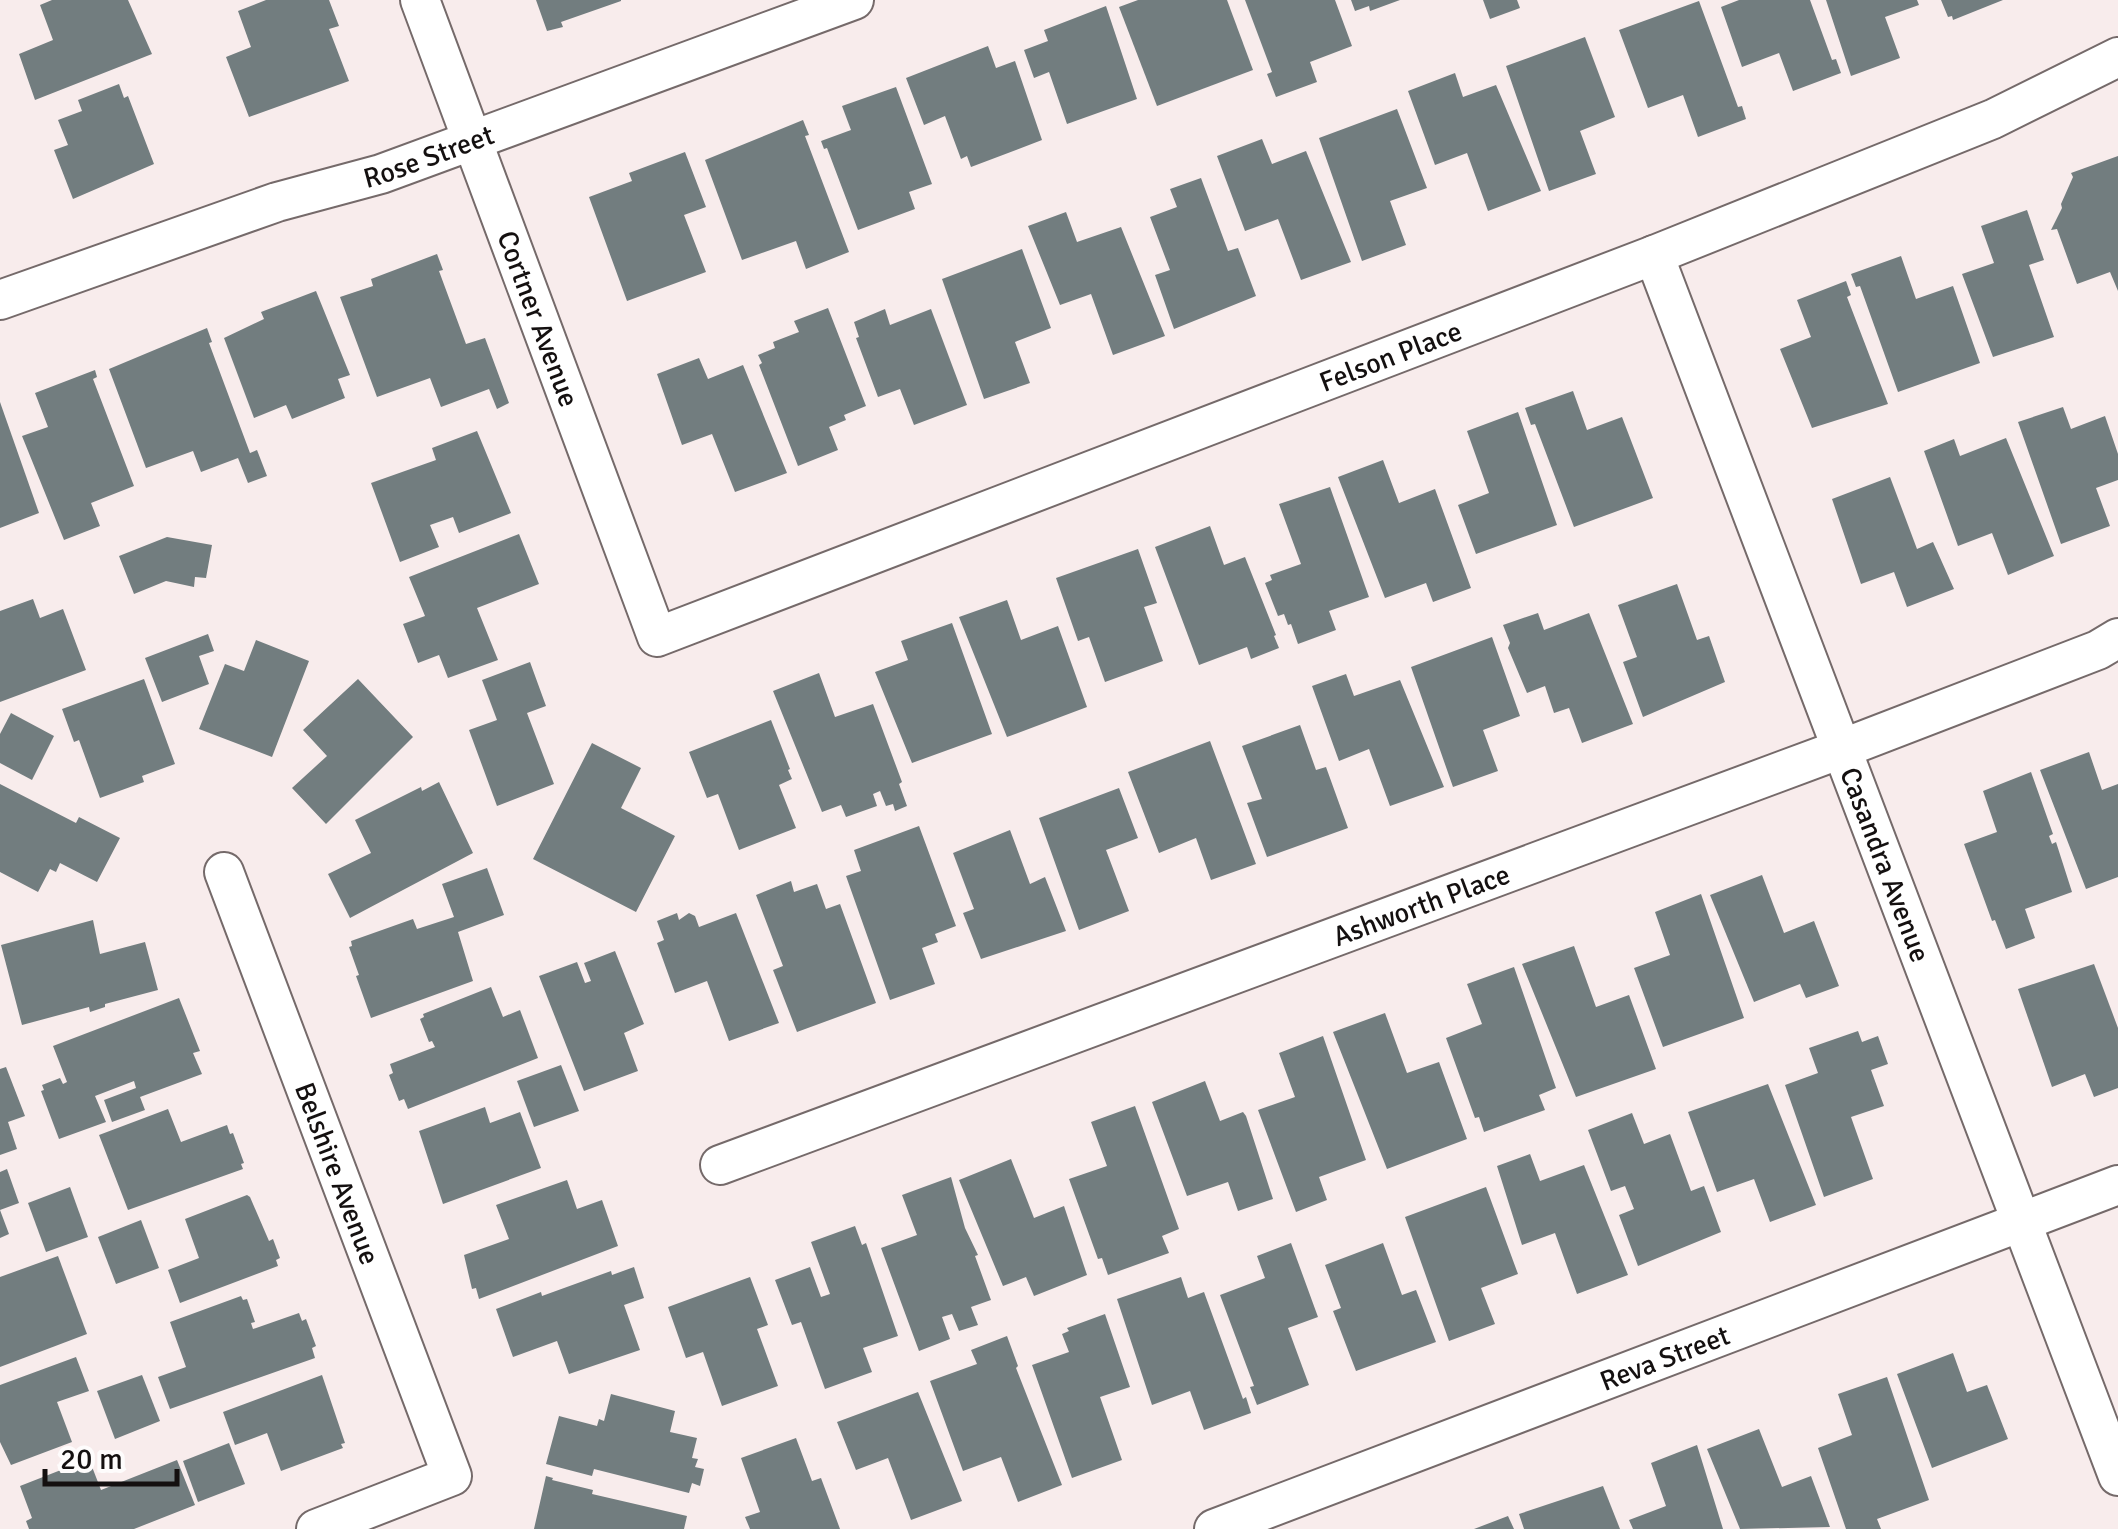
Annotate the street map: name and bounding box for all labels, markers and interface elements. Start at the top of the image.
street label: Rose Street [360,118,499,196]
street label: Cortner Avenue [489,226,586,412]
street label: Felson Place [1315,314,1467,400]
street label: Casandra Avenue [1832,763,1937,967]
street label: Ashworth Place [1328,857,1515,954]
street label: Belshire Avenue [287,1078,387,1269]
street label: Reva Street [1595,1318,1735,1399]
scale bar [45,1424,178,1486]
text: 20 m [60,1441,123,1478]

